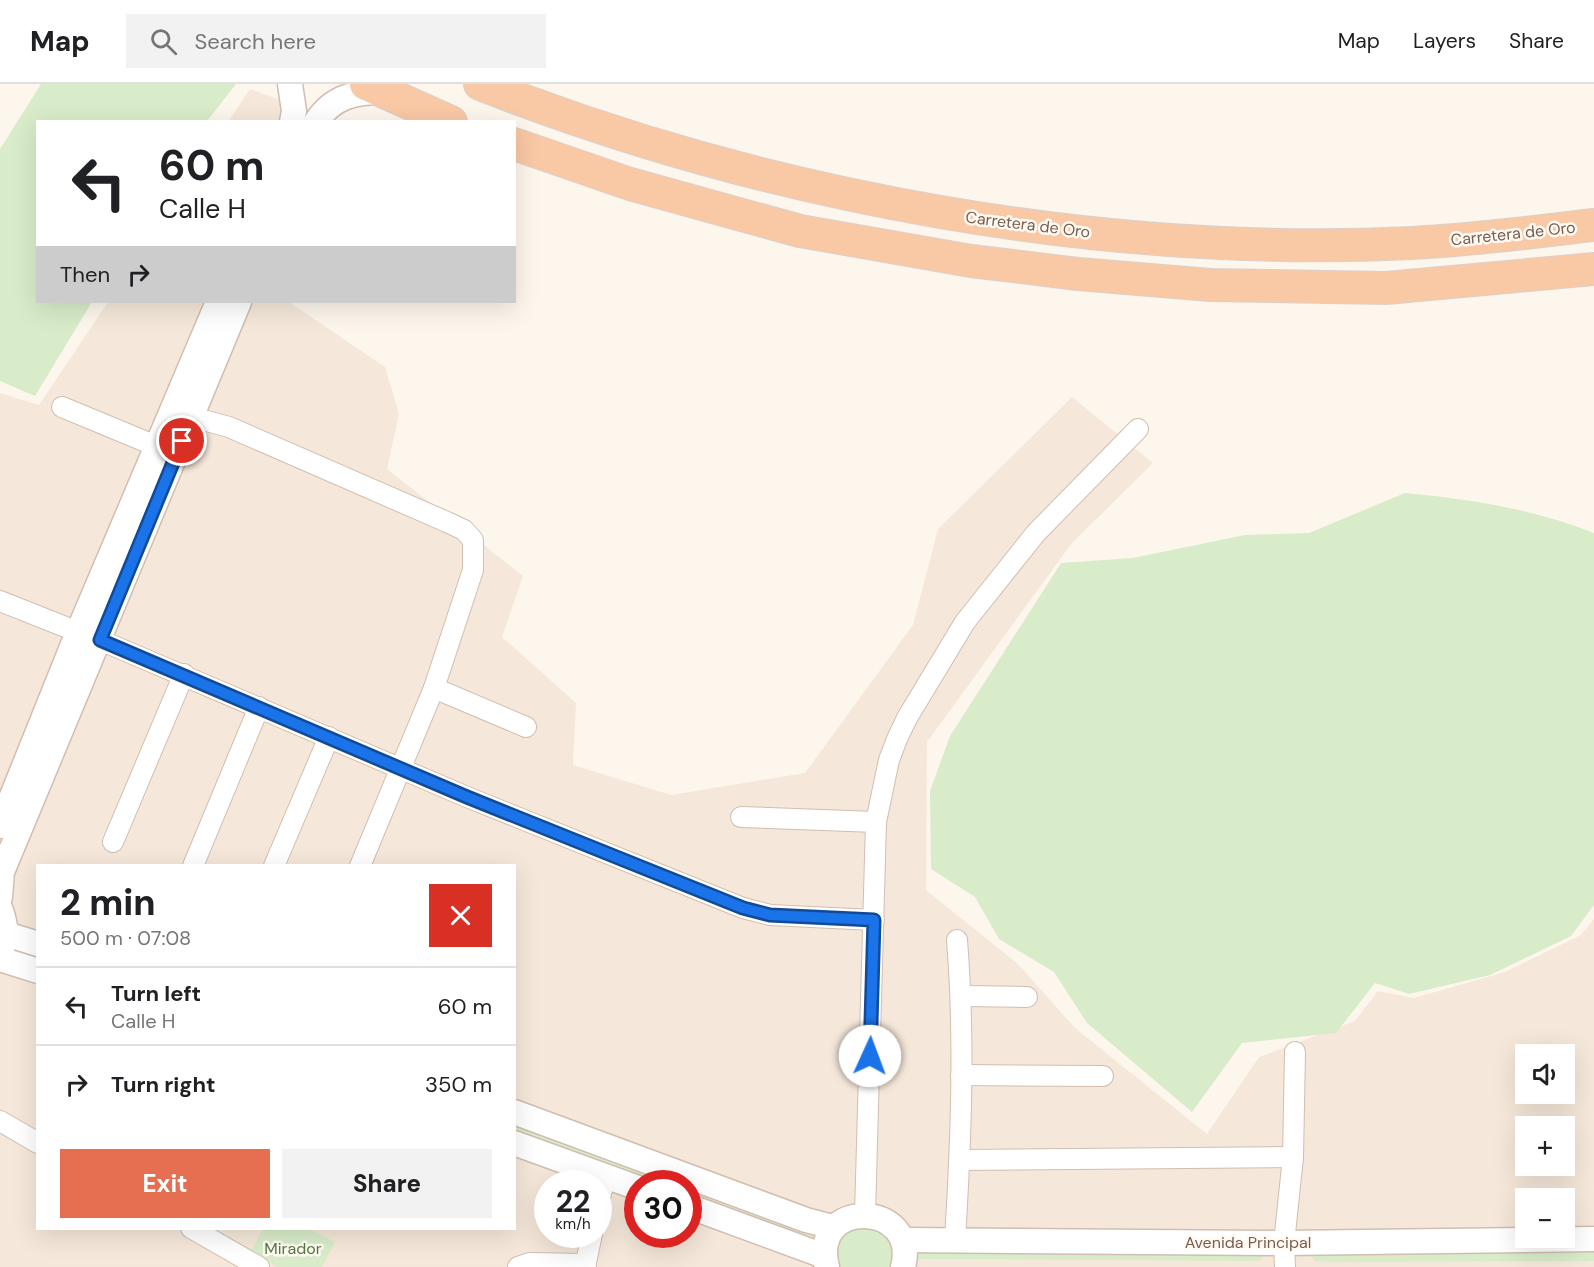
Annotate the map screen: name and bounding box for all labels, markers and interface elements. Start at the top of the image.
search box [126,14,546,68]
text: Map [30,23,90,60]
icon: search [147,25,180,58]
text: Search here [195,27,316,56]
text: Map [1338,27,1380,55]
text: Layers [1413,27,1476,55]
text: Share [1509,27,1564,55]
text: 60 m [159,138,265,193]
icon: left [60,144,138,222]
text: Calle H [159,191,246,226]
street label: Carretera de Oro [964,206,1091,243]
street label: Carretera de Oro [1450,216,1577,250]
icon: right [122,258,155,291]
text: Then [60,260,110,289]
pin [156,415,207,466]
icon: arrive [165,424,198,457]
text: 2 min [60,879,156,926]
button: close [429,884,492,947]
text: 500 m · 07:08 [60,925,191,951]
text: Turn left [111,979,201,1008]
icon: left [60,990,93,1023]
text: 60 m [438,992,492,1021]
text: Calle H [111,1008,175,1034]
position arrow [838,1024,902,1088]
map controls [1515,1044,1575,1248]
button: sound [1515,1044,1575,1104]
icon: right [60,1068,93,1101]
text: Turn right [111,1070,216,1099]
text: 350 m [425,1070,492,1099]
button: + [1515,1116,1575,1176]
button: Exit [60,1149,270,1218]
button: Share [282,1149,492,1218]
speed limit sign: 30 [624,1170,702,1248]
text: 22 [556,1182,590,1221]
button: − [1515,1188,1575,1248]
text: km/h [555,1214,591,1234]
street label: Avenida Principal [1185,1232,1311,1253]
park label: Mirador [264,1238,322,1259]

